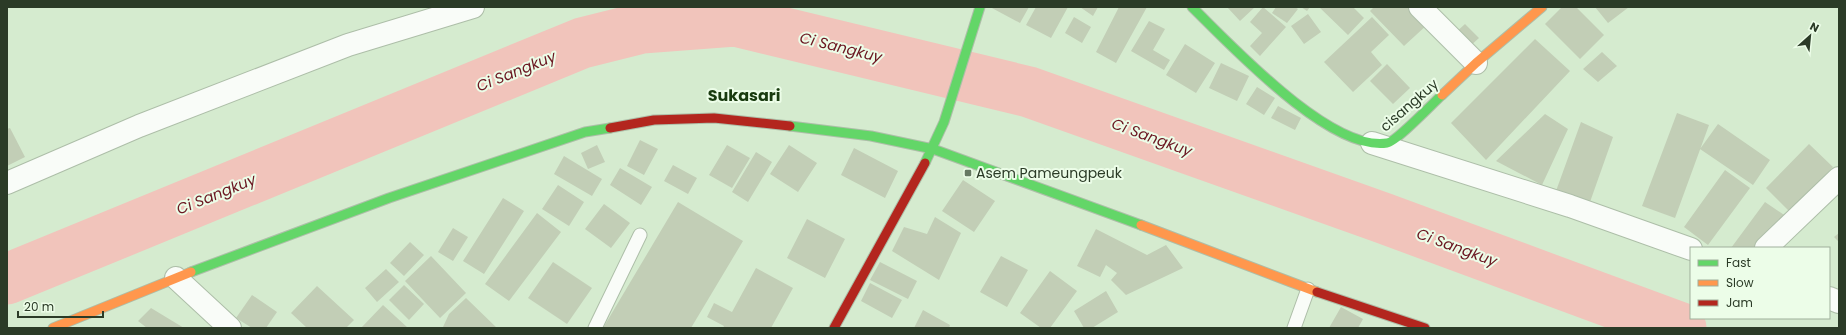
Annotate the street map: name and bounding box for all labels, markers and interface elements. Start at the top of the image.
north arrow [1790,16,1830,56]
text: N [1807,18,1822,36]
water label: Ci Sangkuy [798,27,885,67]
water label: Ci Sangkuy [473,45,559,96]
street label: cisangkuy [1376,74,1443,136]
district label: Sukasari [708,84,780,107]
water label: Ci Sangkuy [1109,113,1196,161]
place label: Asem Pameungpeuk [976,163,1123,183]
water label: Ci Sangkuy [173,168,259,219]
marker: Asem Pameungpeuk [963,168,973,178]
water label: Ci Sangkuy [1414,223,1501,271]
legend [1690,247,1830,319]
text: Fast [1726,254,1751,271]
text: Slow [1726,274,1754,291]
scale bar [18,293,103,319]
text: Jam [1726,294,1753,311]
text: 20 m [24,298,54,315]

